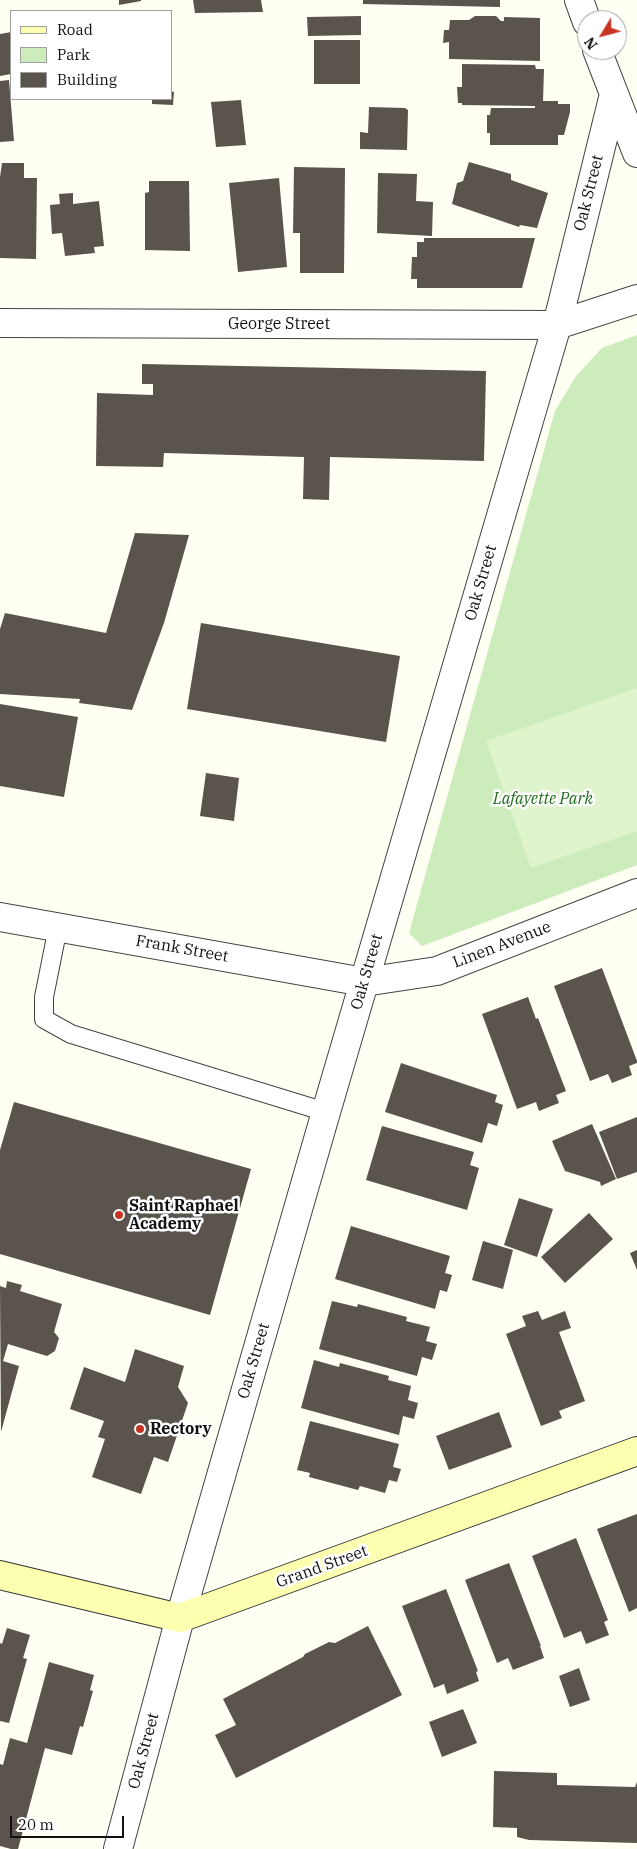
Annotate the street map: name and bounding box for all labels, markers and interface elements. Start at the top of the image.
legend [10,10,172,100]
north arrow [577,10,627,60]
text: Road [57,20,93,39]
text: N [580,34,601,53]
text: Park [57,45,90,64]
text: Building [57,70,117,89]
street label: Oak Street [570,153,608,233]
street label: George Street [228,314,330,334]
street label: Oak Street [461,543,501,623]
park label: Lafayette Park [493,789,593,809]
street label: Linen Avenue [450,917,554,973]
street label: Frank Street [134,931,230,967]
street label: Oak Street [347,932,387,1012]
place label: Saint Raphael Academy [129,1196,239,1234]
marker: Saint Raphael Academy [113,1209,125,1221]
street label: Oak Street [234,1321,274,1401]
place label: Rectory [150,1419,212,1439]
marker: Rectory [134,1423,146,1435]
street label: Grand Street [274,1542,370,1592]
street label: Oak Street [125,1711,163,1791]
scale bar [12,1806,126,1838]
text: 20 m [18,1815,54,1834]

